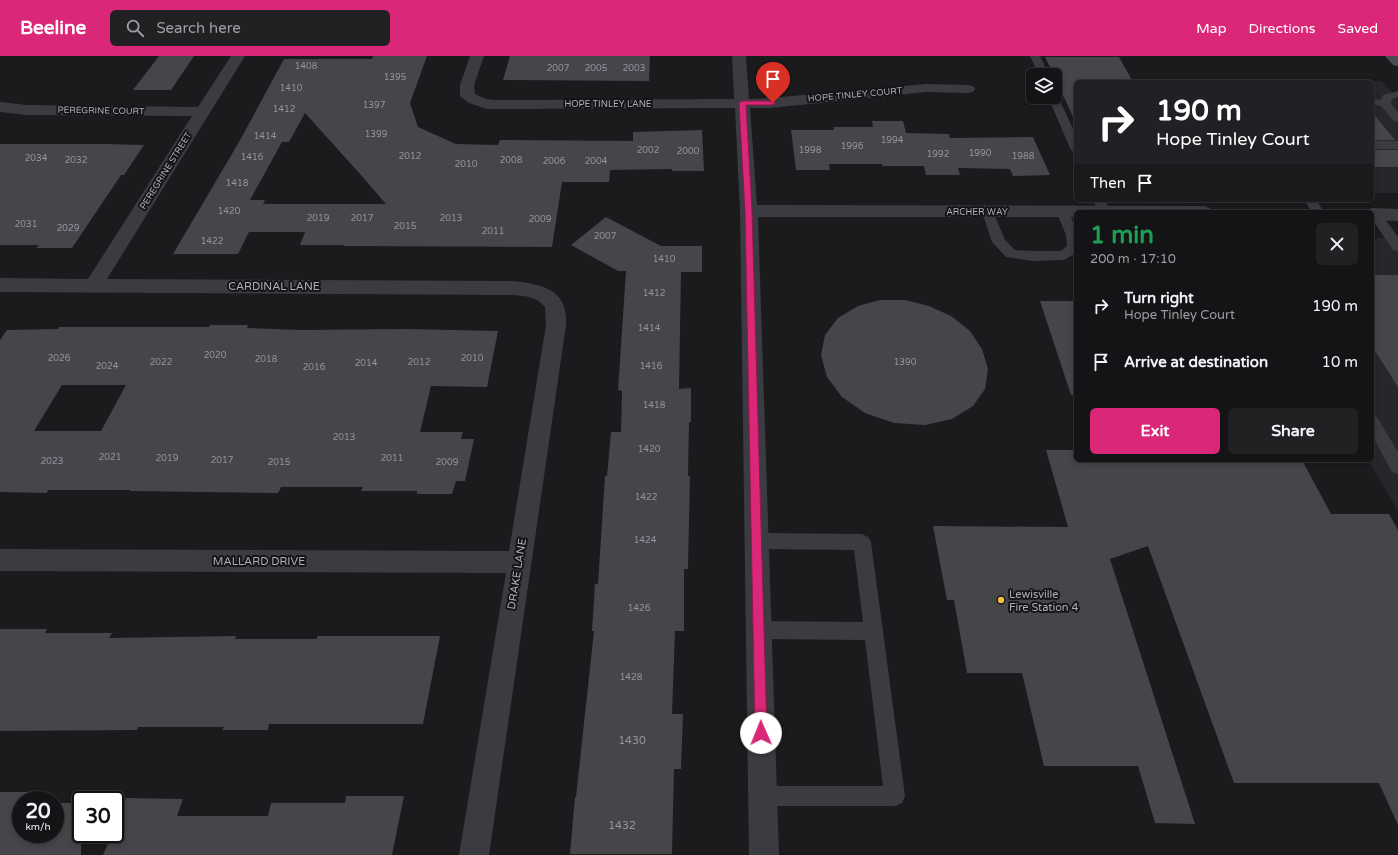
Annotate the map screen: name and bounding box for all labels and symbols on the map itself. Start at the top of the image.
house number: 1408 [295,61,318,72]
pin [756,62,790,103]
house number: 2007 [547,63,570,74]
house number: 2005 [585,63,608,74]
house number: 2003 [623,63,645,74]
house number: 1395 [384,72,407,83]
house number: 1410 [280,83,303,94]
street label: HOPE TINLEY COURT [807,85,903,105]
street label: HOPE TINLEY LANE [564,99,652,110]
house number: 1397 [363,100,386,111]
house number: 1412 [273,104,295,115]
street label: PEREGRINE COURT [57,105,145,117]
house number: 1399 [365,129,388,140]
street label: PEREGRINE STREET [138,130,195,212]
house number: 1414 [254,131,277,142]
house number: 1994 [881,135,904,146]
house number: 1996 [841,141,864,152]
house number: 2002 [637,145,659,156]
house number: 1998 [799,145,822,156]
house number: 2000 [677,146,700,157]
house number: 1990 [969,148,992,159]
house number: 1992 [927,149,949,160]
house number: 2012 [399,151,421,162]
house number: 1988 [1012,151,1035,162]
house number: 1416 [241,152,264,163]
house number: 2034 [25,153,48,164]
house number: 2032 [65,155,87,166]
house number: 2008 [500,155,523,166]
house number: 2006 [543,156,566,167]
house number: 2004 [585,156,608,167]
house number: 2010 [455,159,478,170]
house number: 1418 [226,178,249,189]
house number: 1420 [218,206,241,217]
street label: ARCHER WAY [946,207,1008,218]
house number: 2019 [307,213,330,224]
house number: 2017 [351,213,374,224]
house number: 2013 [440,213,462,224]
house number: 2009 [529,214,552,225]
house number: 2031 [15,219,37,230]
house number: 2015 [394,221,417,232]
house number: 2029 [57,223,80,234]
house number: 2011 [482,226,504,237]
house number: 2007 [594,231,617,242]
house number: 1422 [201,236,223,247]
house number: 1410 [653,254,676,265]
street label: CARDINAL LANE [228,280,320,293]
house number: 1412 [643,288,665,299]
house number: 1414 [638,323,661,334]
house number: 2020 [204,350,227,361]
house number: 2026 [48,353,71,364]
house number: 2010 [461,353,484,364]
house number: 2018 [255,354,278,365]
house number: 2022 [150,357,172,368]
house number: 2012 [408,357,430,368]
house number: 1390 [894,357,917,368]
house number: 2014 [355,358,378,369]
house number: 2024 [96,361,119,372]
house number: 1416 [640,361,663,372]
house number: 2016 [303,362,326,373]
house number: 1418 [643,400,666,411]
house number: 2013 [333,432,355,443]
house number: 1420 [638,444,661,455]
house number: 2021 [99,452,121,463]
house number: 2019 [156,453,179,464]
house number: 2011 [381,453,403,464]
house number: 2017 [211,455,234,466]
house number: 2023 [41,456,63,467]
house number: 2015 [268,457,291,468]
house number: 2009 [436,457,459,468]
house number: 1422 [635,492,657,503]
house number: 1424 [634,535,657,546]
street label: DRAKE LANE [505,538,529,610]
street label: MALLARD DRIVE [213,555,305,568]
place label: Lewisville Fire Station 4 [1009,588,1078,614]
marker: Lewisville Fire Station 4 [996,595,1006,605]
house number: 1426 [628,603,651,614]
house number: 1428 [620,672,643,683]
position arrow [740,712,782,754]
house number: 1430 [618,734,646,747]
speed limit sign: 30 [72,791,124,843]
house number: 1432 [608,819,636,832]

